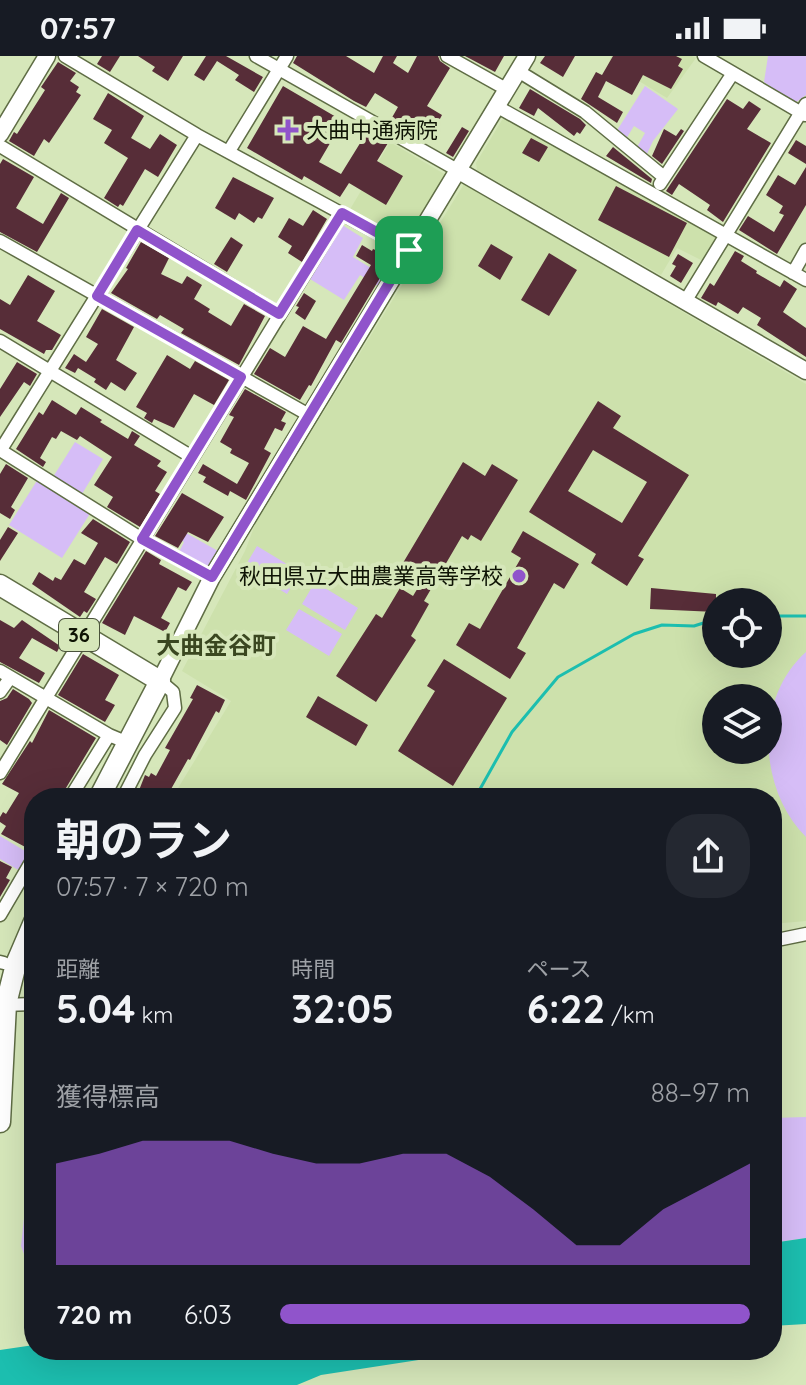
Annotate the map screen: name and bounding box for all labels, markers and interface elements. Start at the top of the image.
text: 07:57 [40,9,116,47]
place label: 大曲中通病院 [306,116,438,144]
marker: 大曲中通病院 [277,119,299,141]
pin [375,216,443,284]
icon: arrive [387,228,431,272]
place label: 秋田県立大曲農業高等学校 [239,562,503,590]
marker: 秋田県立大曲農業高等学校 [510,567,528,585]
map controls [702,588,782,764]
button: locate [702,588,782,668]
road number: 36 [59,619,99,651]
district label: 大曲金谷町 [156,630,276,660]
button: layers [702,684,782,764]
text: 朝のラン [56,812,232,867]
button: share [666,814,750,898]
text: 07:57 · 7 × 720 m [56,870,249,903]
text: 距離 [56,955,100,983]
text: 時間 [291,955,335,983]
text: ペース [527,955,592,983]
text: 5.04 [56,983,135,1033]
text: 32:05 [291,983,394,1033]
text: 6:22 [527,983,605,1033]
text: km [135,1001,173,1029]
text: /km [605,1001,655,1029]
text: 88–97 m [651,1076,750,1109]
text: 獲得標高 [56,1080,160,1113]
text: 720 m [56,1298,132,1331]
text: 6:03 [184,1298,232,1331]

